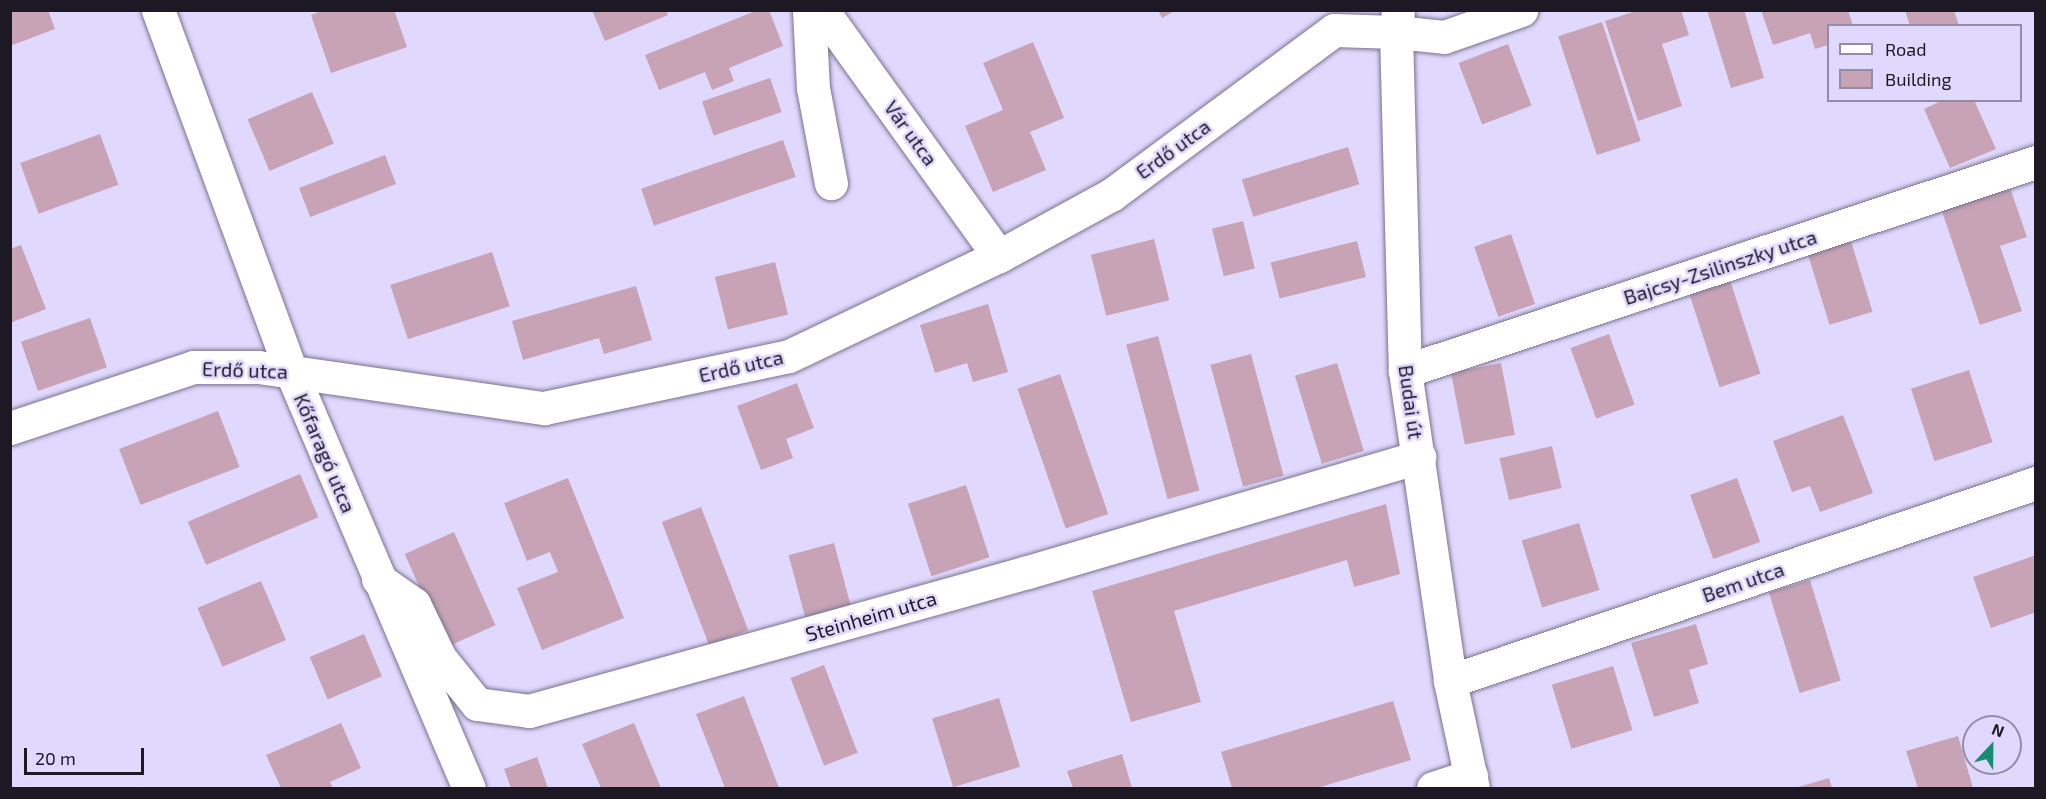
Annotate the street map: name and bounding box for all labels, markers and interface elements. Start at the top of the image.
legend [1827,24,2022,102]
text: Road [1885,38,1926,60]
text: Building [1885,68,1952,90]
street label: Vár utca [879,96,943,170]
street label: Erdő utca [1131,114,1215,184]
street label: Bajcsy-Zsilinszky utca [1620,224,1820,310]
street label: Erdő utca [696,345,786,387]
street label: Erdő utca [202,357,288,383]
street label: Budai út [1394,363,1428,441]
street label: Kőfaragó utca [289,390,361,516]
street label: Bem utca [1699,557,1787,607]
street label: Steinheim utca [803,586,939,646]
north arrow [1962,715,2022,775]
text: N [1989,719,2007,741]
scale bar [27,736,147,774]
text: 20 m [35,747,76,769]

